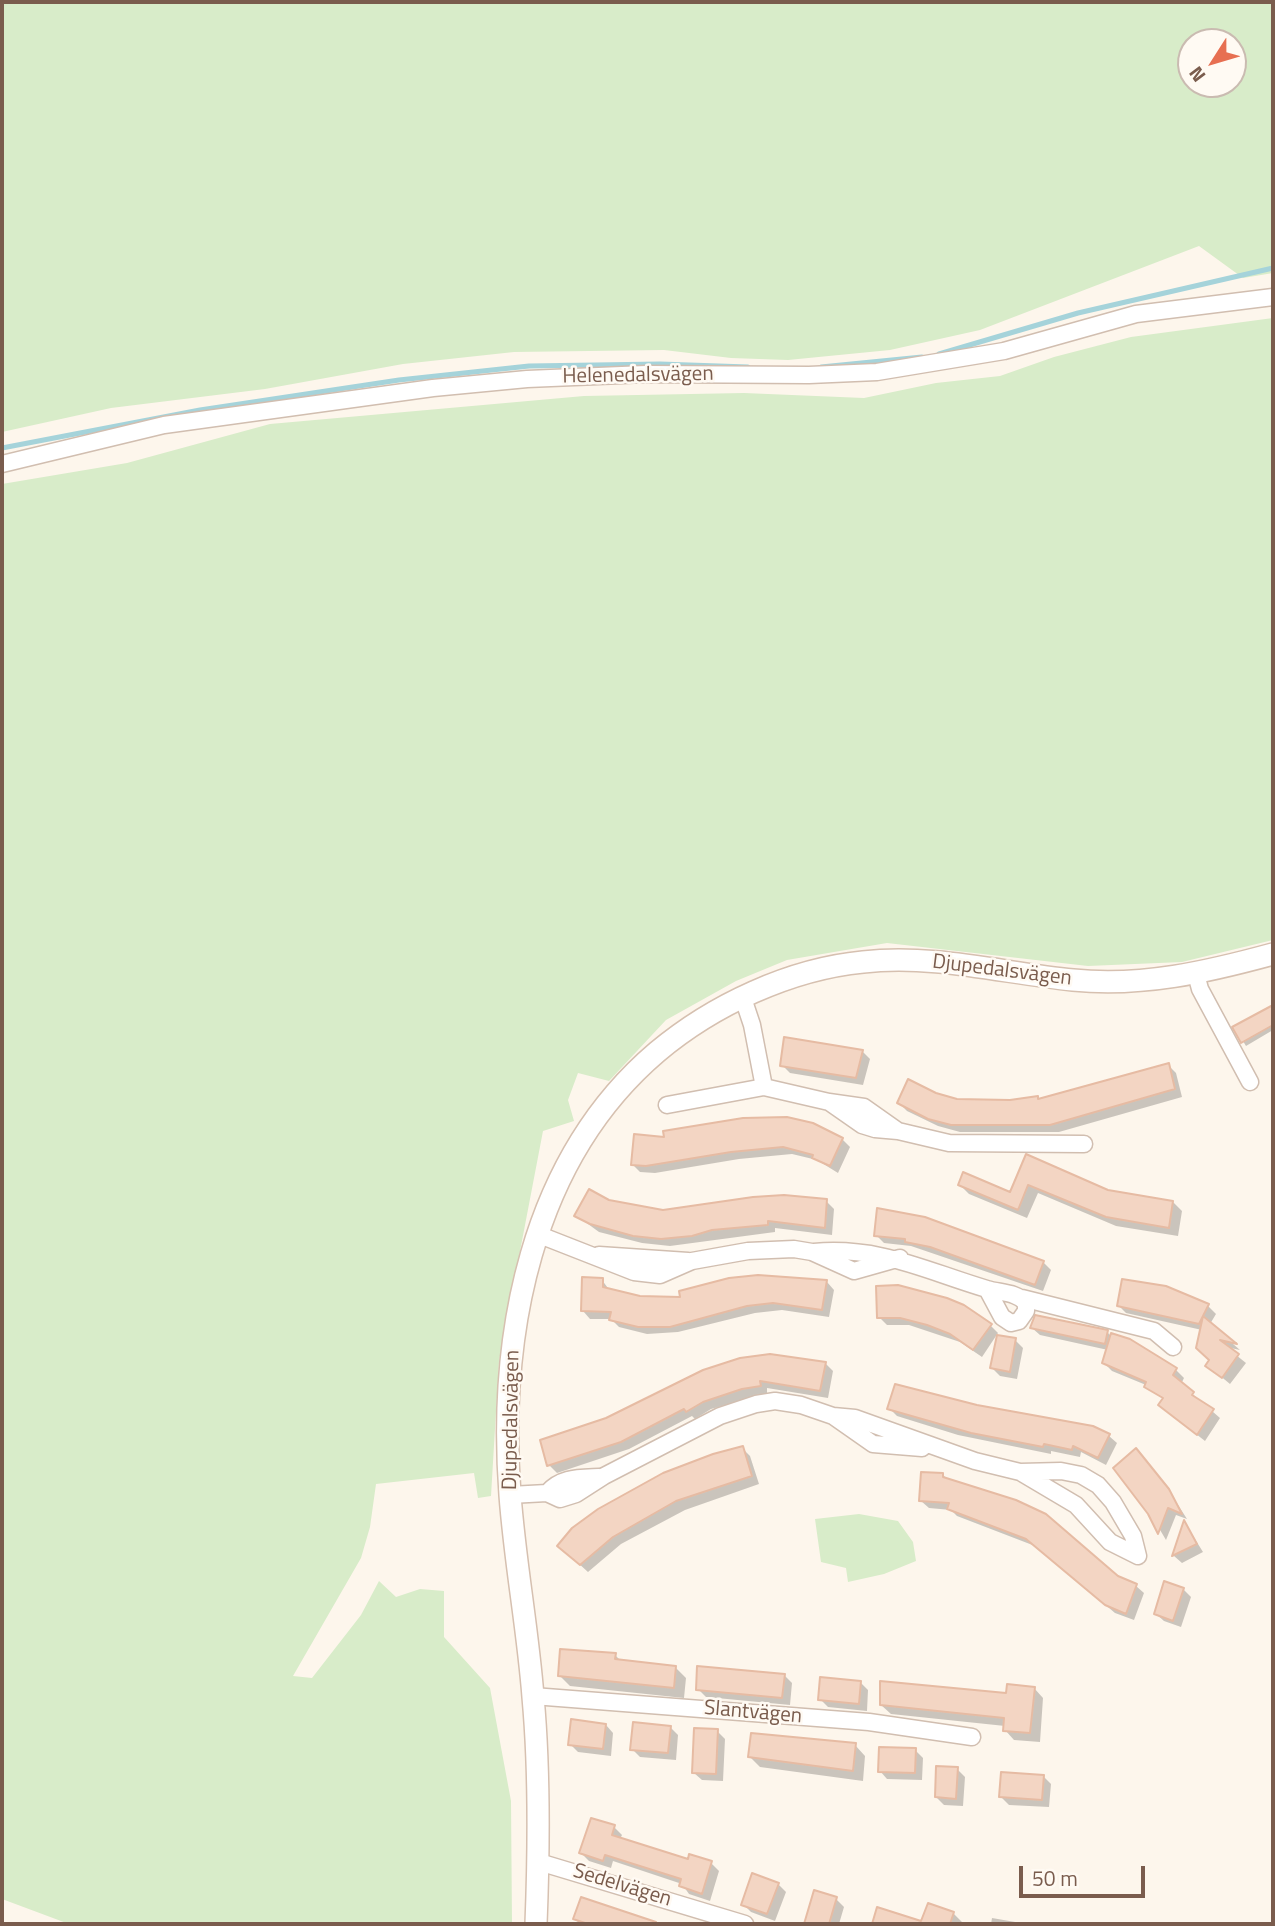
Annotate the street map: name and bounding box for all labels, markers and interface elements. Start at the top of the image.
north arrow [1177,28,1247,98]
text: N [1181,61,1212,89]
street label: Helenedalsvägen [562,362,714,390]
street label: Djupedalsvägen [931,950,1073,992]
street label: Djupedalsvägen [498,1350,526,1490]
street label: Slantvägen [703,1696,803,1730]
scale bar [1023,1853,1149,1897]
street label: Sedelvägen [570,1859,674,1913]
text: 50 m [1032,1862,1078,1894]

